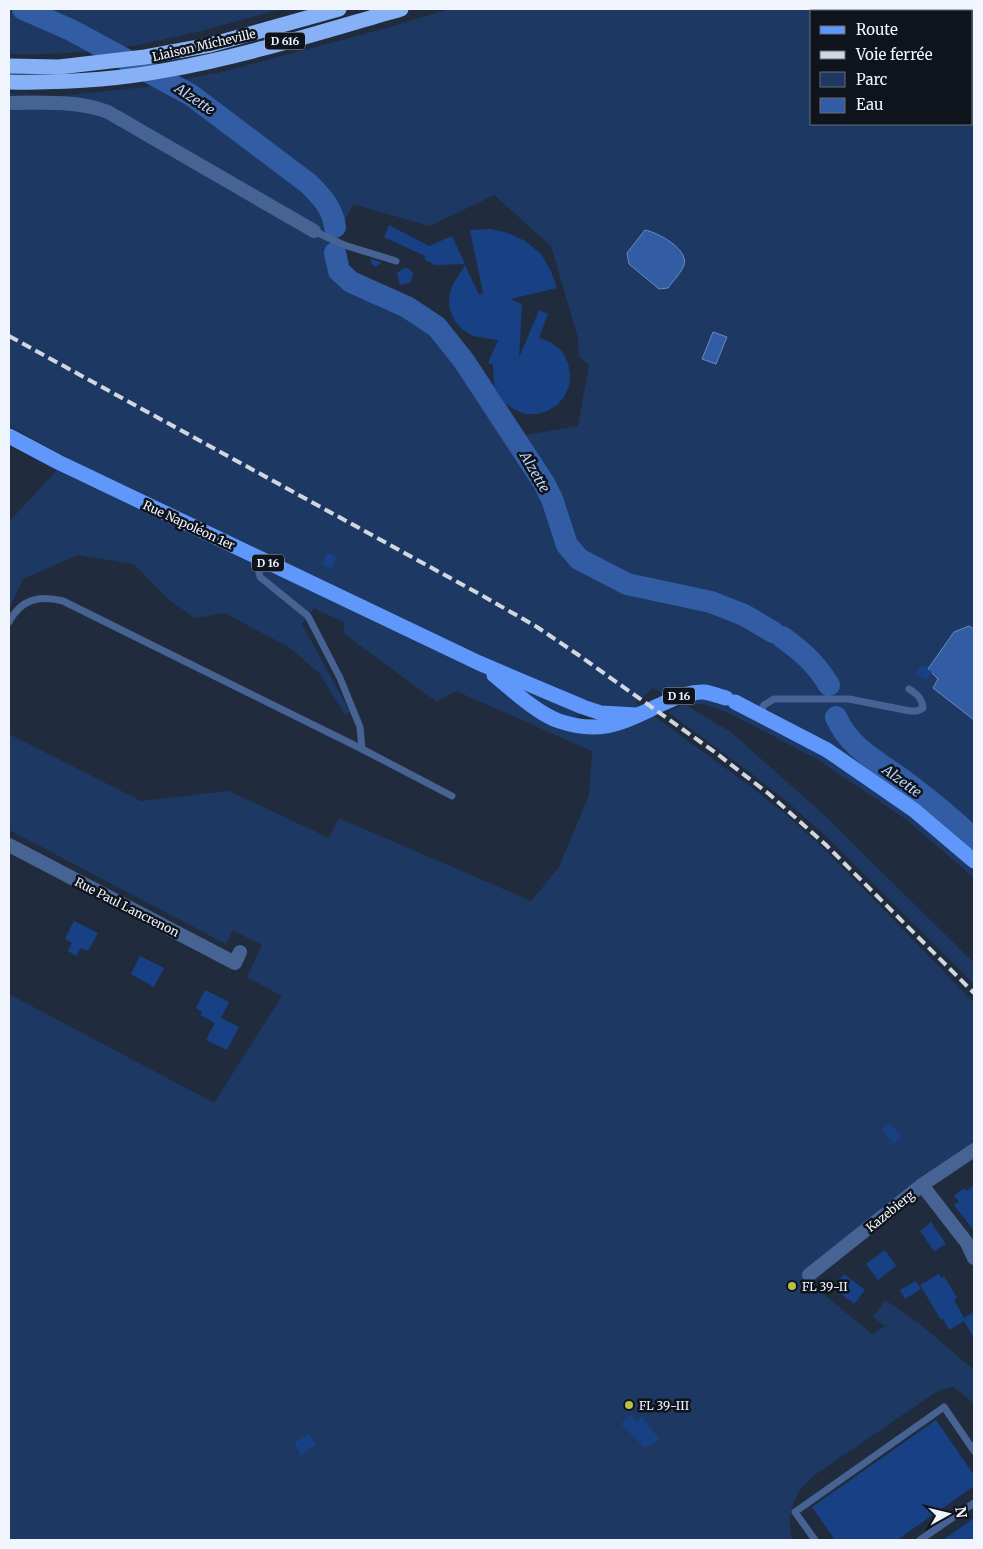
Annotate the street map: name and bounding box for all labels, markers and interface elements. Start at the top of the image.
legend [810,10,973,125]
text: Route [856,20,898,39]
street label: Liaison Micheville [151,26,257,64]
road number: D 616 [265,32,305,49]
text: Voie ferrée [855,45,933,64]
text: Parc [856,70,888,89]
water label: Alzette [171,79,218,119]
text: Eau [856,95,883,114]
water label: Alzette [516,447,554,496]
street label: Rue Napoléon 1er [141,497,238,553]
road number: D 16 [252,554,284,572]
road number: D 16 [663,688,695,704]
water label: Alzette [878,760,925,801]
street label: Rue Paul Lancrenon [72,874,182,940]
street label: Kazebierg [863,1187,918,1235]
place label: FL 39-II [802,1279,848,1294]
marker: FL 39-II [786,1280,798,1292]
place label: FL 39-III [639,1398,689,1413]
marker: FL 39-III [623,1399,635,1411]
north arrow [923,1489,973,1539]
text: N [951,1505,971,1519]

